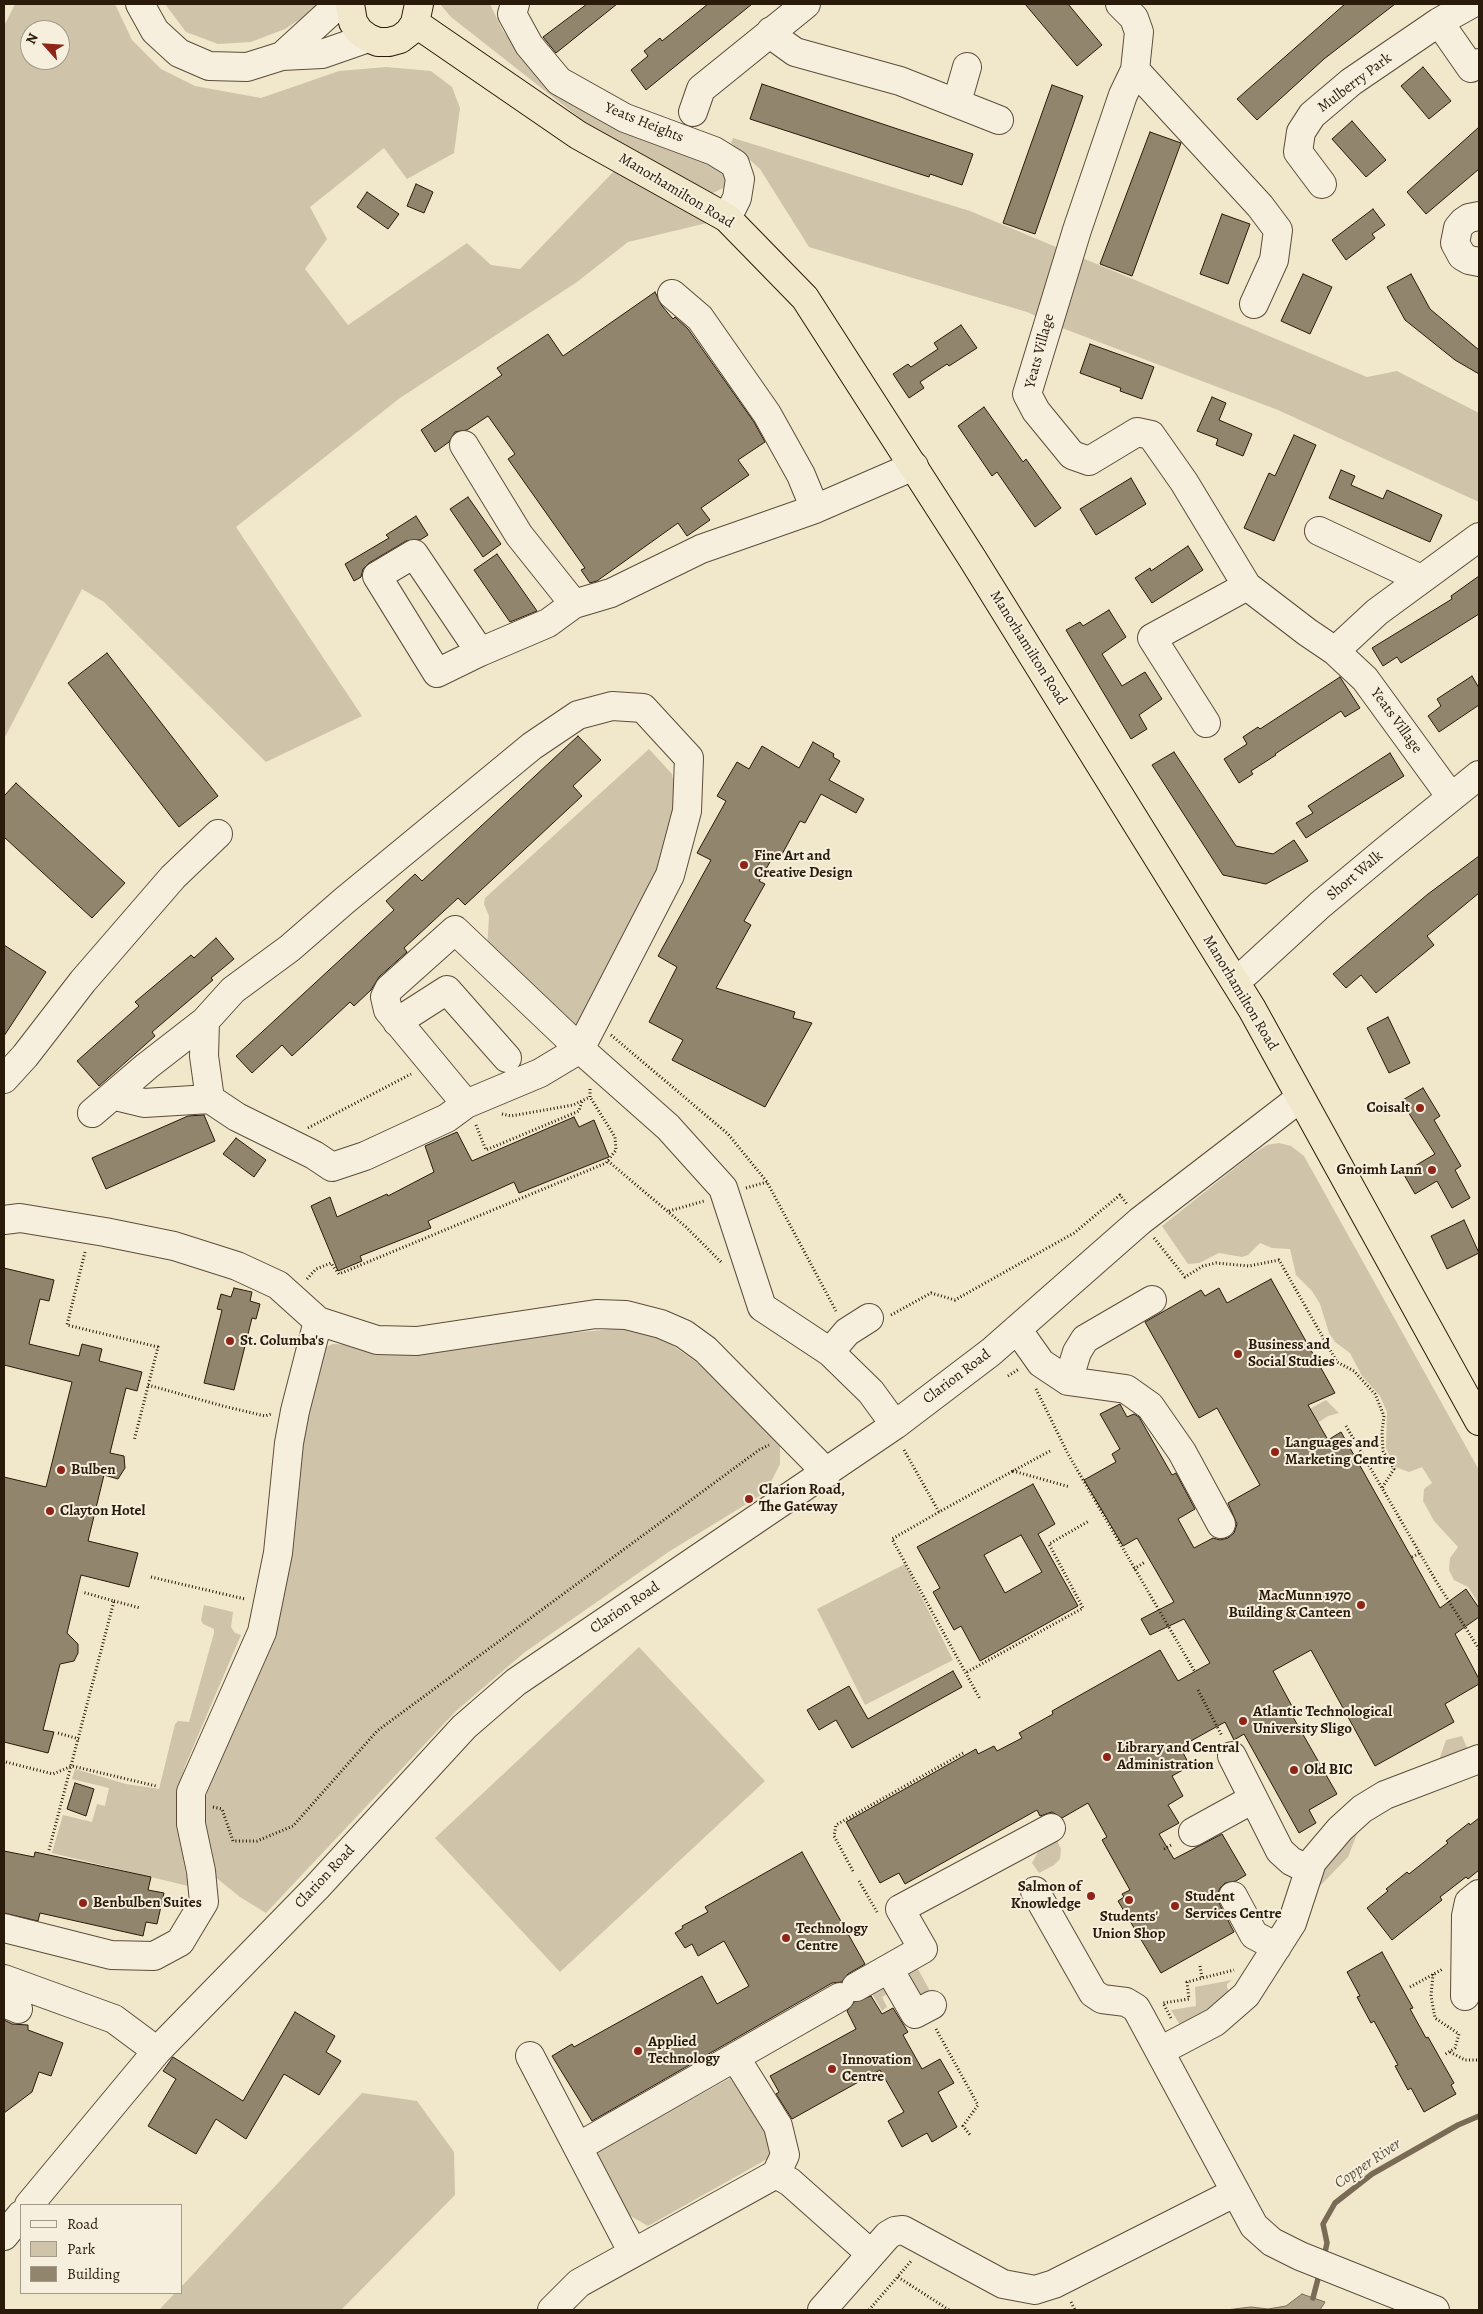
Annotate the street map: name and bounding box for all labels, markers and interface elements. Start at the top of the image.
north arrow [20,20,70,70]
text: N [21,30,43,47]
street label: Mulberry Park [1314,49,1396,117]
street label: Yeats Heights [602,99,686,147]
street label: Manorhamilton Road [615,150,737,232]
street label: Yeats Village [1021,312,1059,390]
street label: Manorhamilton Road [986,588,1070,708]
street label: Yeats Village [1366,685,1426,757]
place label: Fine Art and Creative Design [754,847,853,882]
street label: Short Walk [1323,847,1387,905]
marker: Fine Art and Creative Design [738,859,750,871]
street label: Manorhamilton Road [1199,932,1281,1054]
place label: Coisalt [1367,1099,1410,1117]
marker: Coisalt [1414,1102,1426,1114]
place label: Gnoimh Lann [1337,1161,1422,1179]
marker: Gnoimh Lann [1426,1164,1438,1176]
place label: St. Columba's [240,1332,324,1350]
marker: St. Columba's [224,1335,236,1347]
place label: Business and Social Studies [1248,1336,1335,1371]
street label: Clarion Road [920,1346,994,1408]
marker: Business and Social Studies [1232,1348,1244,1360]
place label: Languages and Marketing Centre [1285,1434,1396,1469]
marker: Languages and Marketing Centre [1269,1446,1281,1458]
place label: Bulben [71,1461,116,1479]
marker: Bulben [55,1464,67,1476]
place label: Clarion Road, The Gateway [759,1481,845,1516]
marker: Clarion Road, The Gateway [743,1493,755,1505]
place label: Clayton Hotel [60,1502,145,1520]
marker: Clayton Hotel [44,1505,56,1517]
street label: Clarion Road [587,1578,663,1638]
place label: MacMunn 1970 Building & Canteen [1228,1587,1351,1622]
marker: MacMunn 1970 Building & Canteen [1355,1599,1367,1611]
place label: Atlantic Technological University Sligo [1253,1703,1392,1738]
marker: Atlantic Technological University Sligo [1237,1715,1249,1727]
place label: Library and Central Administration [1117,1739,1239,1774]
marker: Library and Central Administration [1101,1751,1113,1763]
place label: Old BIC [1304,1761,1353,1779]
marker: Old BIC [1288,1764,1300,1776]
street label: Clarion Road [291,1842,359,1912]
place label: Salmon of Knowledge [1011,1878,1081,1913]
place label: Student Services Centre [1185,1888,1282,1923]
marker: Salmon of Knowledge [1085,1890,1097,1902]
place label: Benbulben Suites [93,1894,202,1912]
marker: Students' Union Shop [1123,1894,1135,1906]
marker: Benbulben Suites [77,1897,89,1909]
marker: Student Services Centre [1169,1900,1181,1912]
place label: Students' Union Shop [1092,1908,1166,1943]
place label: Technology Centre [796,1920,868,1955]
marker: Technology Centre [780,1932,792,1944]
place label: Applied Technology [648,2033,720,2068]
marker: Applied Technology [632,2045,644,2057]
place label: Innovation Centre [842,2051,911,2086]
marker: Innovation Centre [826,2063,838,2075]
water label: Copper River [1331,2135,1405,2193]
legend [20,2204,182,2294]
text: Road [67,2214,98,2234]
text: Park [67,2239,95,2259]
text: Building [67,2264,120,2284]

